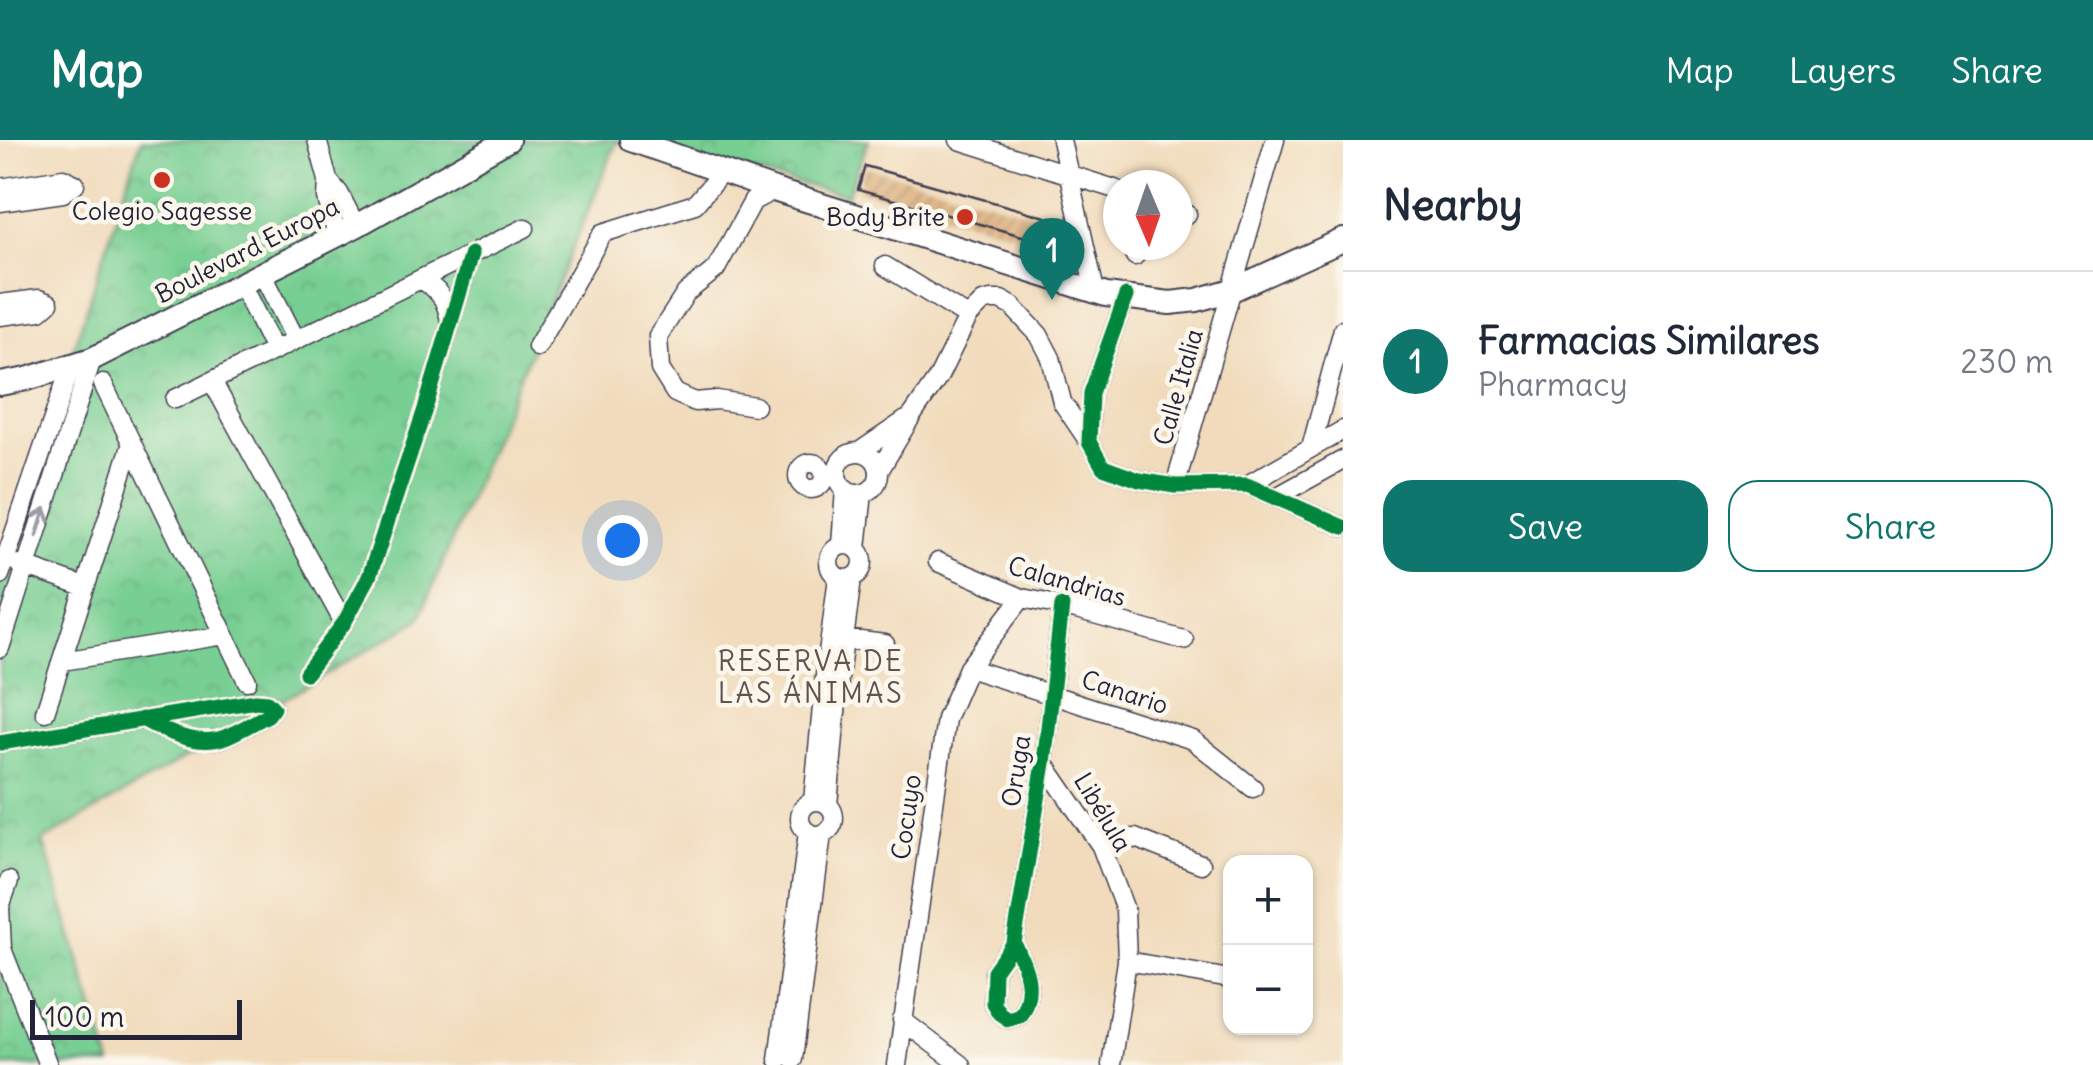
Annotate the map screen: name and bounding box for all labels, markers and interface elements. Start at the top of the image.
text: Map [50,40,143,100]
text: Map [1666,48,1734,92]
text: Layers [1789,48,1896,92]
text: Share [1951,48,2043,92]
marker: Colegio Sagesse [151,169,173,191]
north arrow [1103,170,1193,260]
text: Nearby [1383,179,1522,231]
street label: Boulevard Europa [150,190,344,310]
place label: Colegio Sagesse [72,195,252,227]
place label: Body Brite [826,201,945,233]
marker: Body Brite [954,206,976,228]
pin: 1 [1020,218,1084,300]
text: Farmacias Similares [1478,317,1819,364]
street label: Calle Italia [1146,325,1210,449]
text: 1 [1409,341,1422,382]
text: 230 m [1961,341,2053,382]
text: Pharmacy [1478,364,1628,405]
button: Save [1383,480,1708,572]
button: Share [1728,480,2053,572]
one-way arrow [33,507,51,538]
your location [597,515,648,566]
street label: Calandrias [1004,549,1130,613]
district label: RESERVA DE LAS ÁNIMAS [718,643,904,711]
street label: Canario [1078,663,1172,721]
street label: Oruga [995,733,1037,809]
street label: Libélula [1067,767,1139,857]
street label: Cocuyo [884,772,928,862]
map controls [1223,855,1313,1035]
button: + [1223,855,1313,945]
button: − [1223,945,1313,1035]
scale bar [30,995,242,1040]
text: 100 m [45,999,124,1035]

